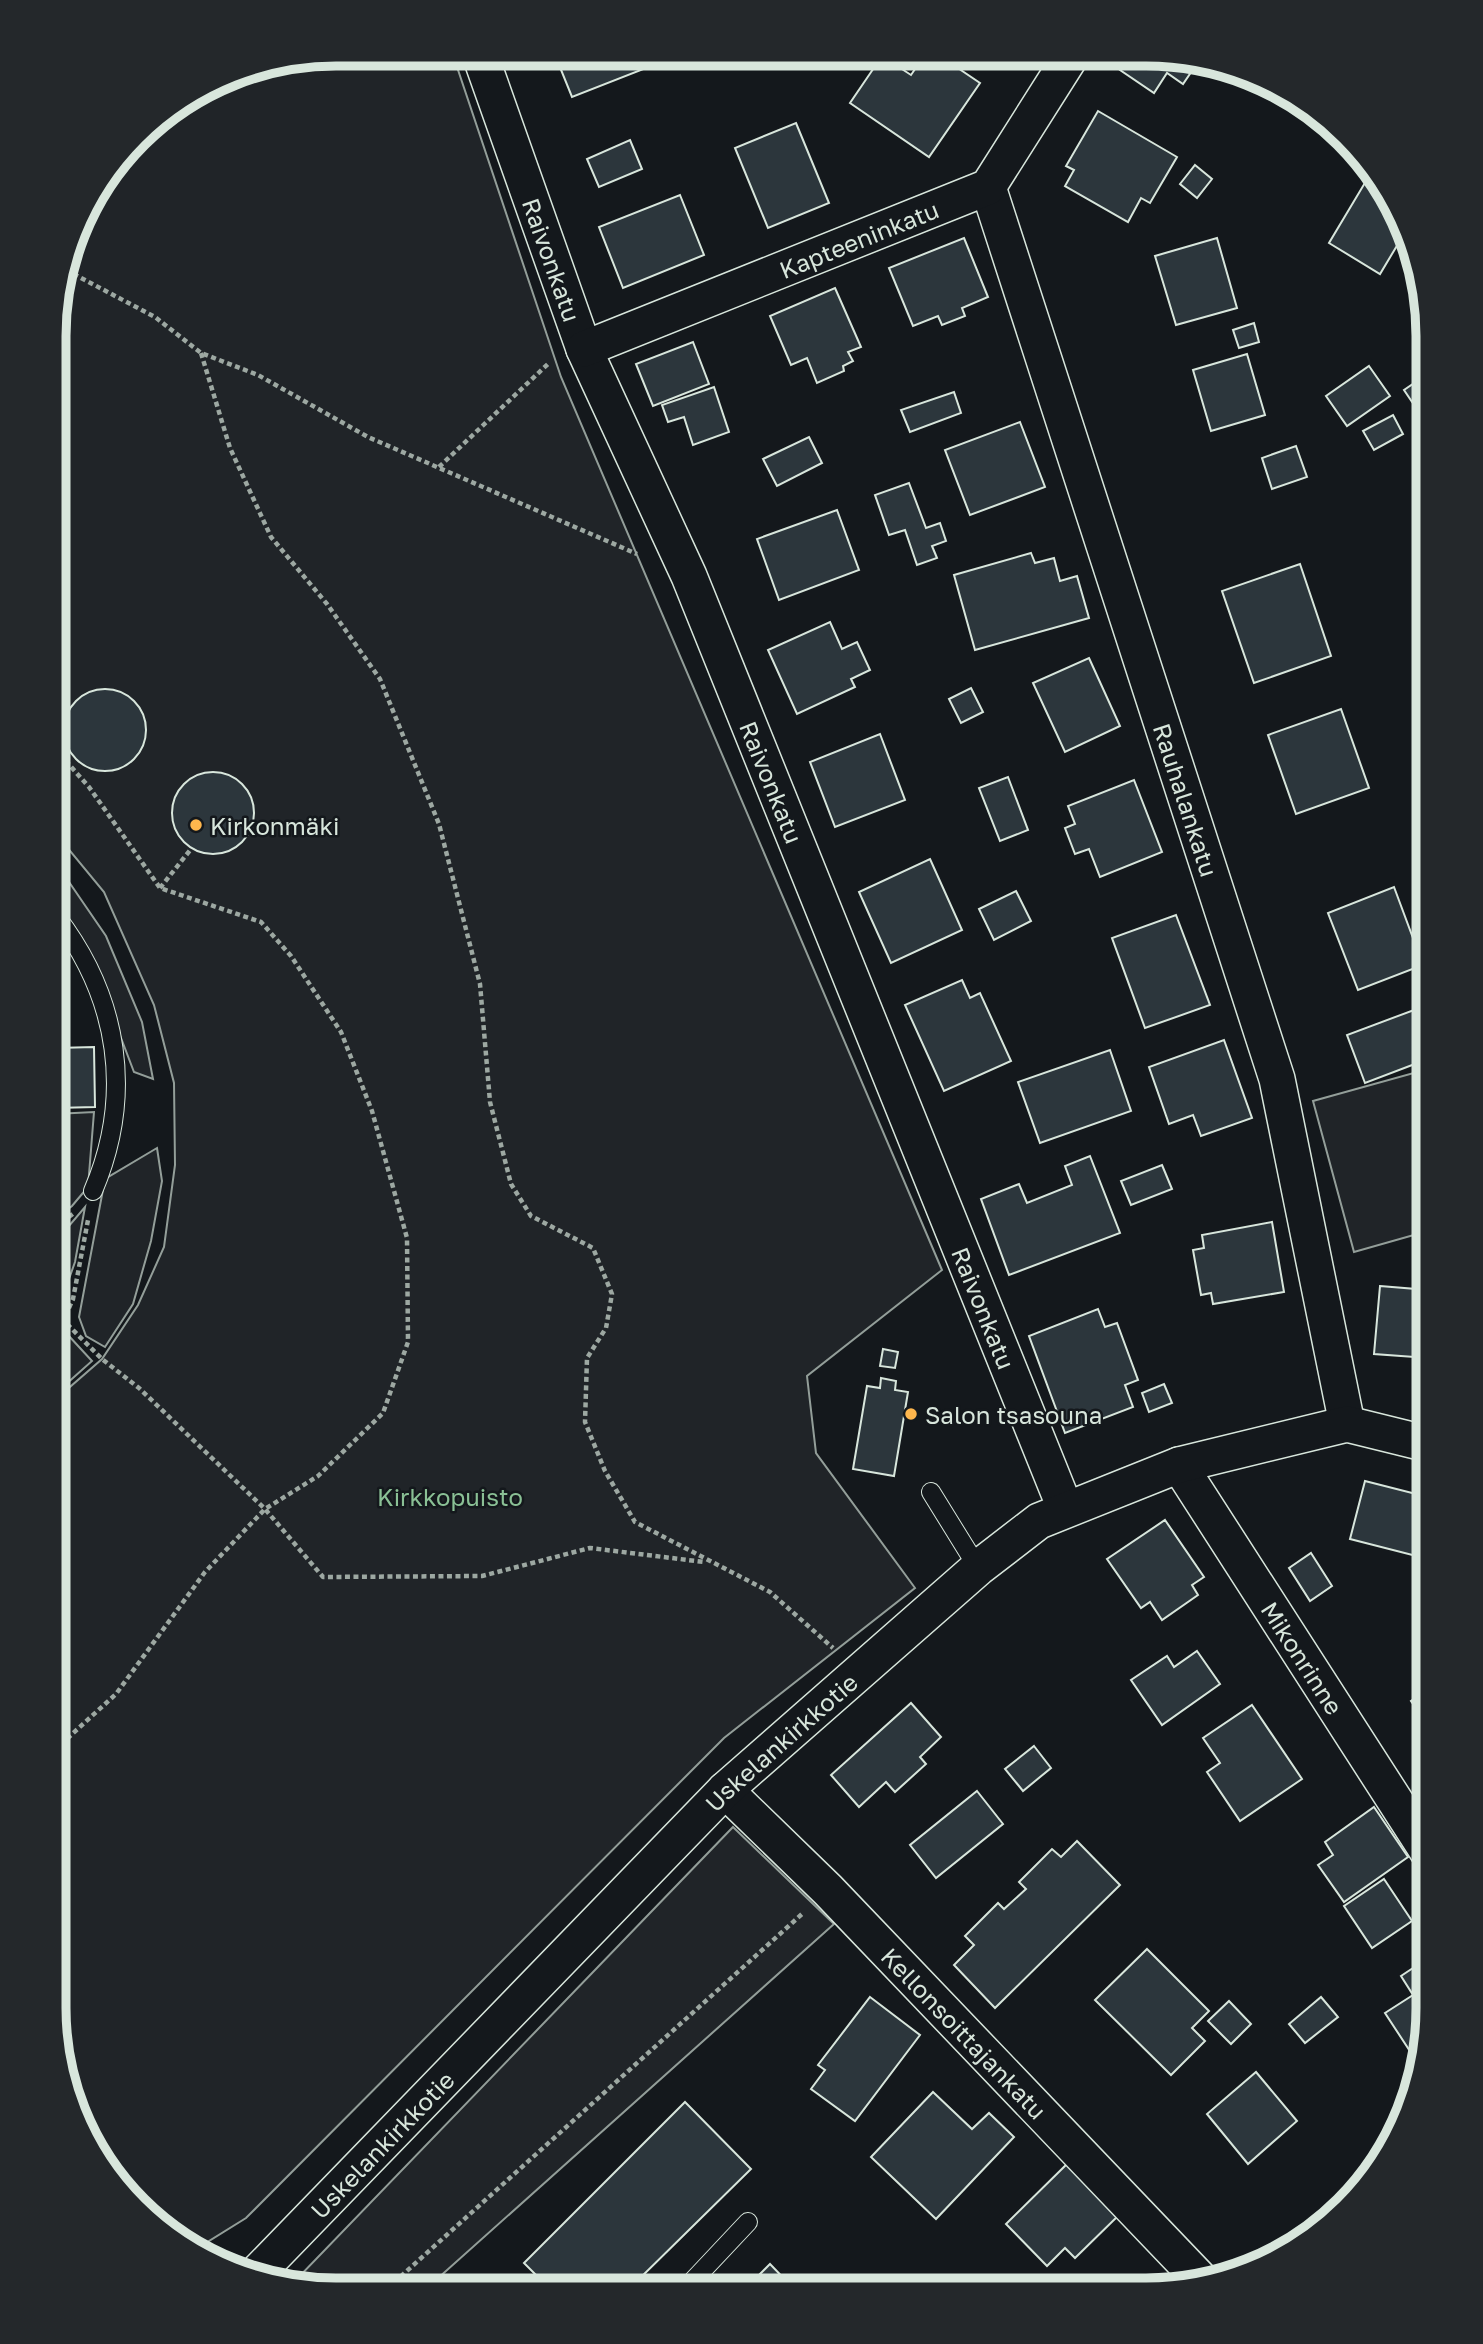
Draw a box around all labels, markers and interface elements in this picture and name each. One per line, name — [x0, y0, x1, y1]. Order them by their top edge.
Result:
street label: Raivonkatu — [517, 194, 588, 325]
street label: Kapteeninkatu — [775, 194, 943, 284]
street label: Raivonkatu — [734, 717, 810, 847]
street label: Rauhalankatu — [1148, 719, 1225, 880]
place label: Kirkonmäki — [210, 811, 339, 840]
marker: Kirkonmäki — [188, 817, 204, 833]
street label: Raivonkatu — [947, 1242, 1022, 1373]
place label: Salon tsasouna — [925, 1400, 1102, 1429]
marker: Salon tsasouna — [903, 1406, 919, 1422]
park label: Kirkkopuisto — [377, 1482, 523, 1511]
street label: Mikonrinne — [1256, 1596, 1350, 1720]
street label: Uskelankirkkotie — [698, 1667, 863, 1817]
street label: Kellonsoittajankatu — [876, 1941, 1053, 2124]
street label: Uskelankirkkotie — [304, 2065, 459, 2224]

